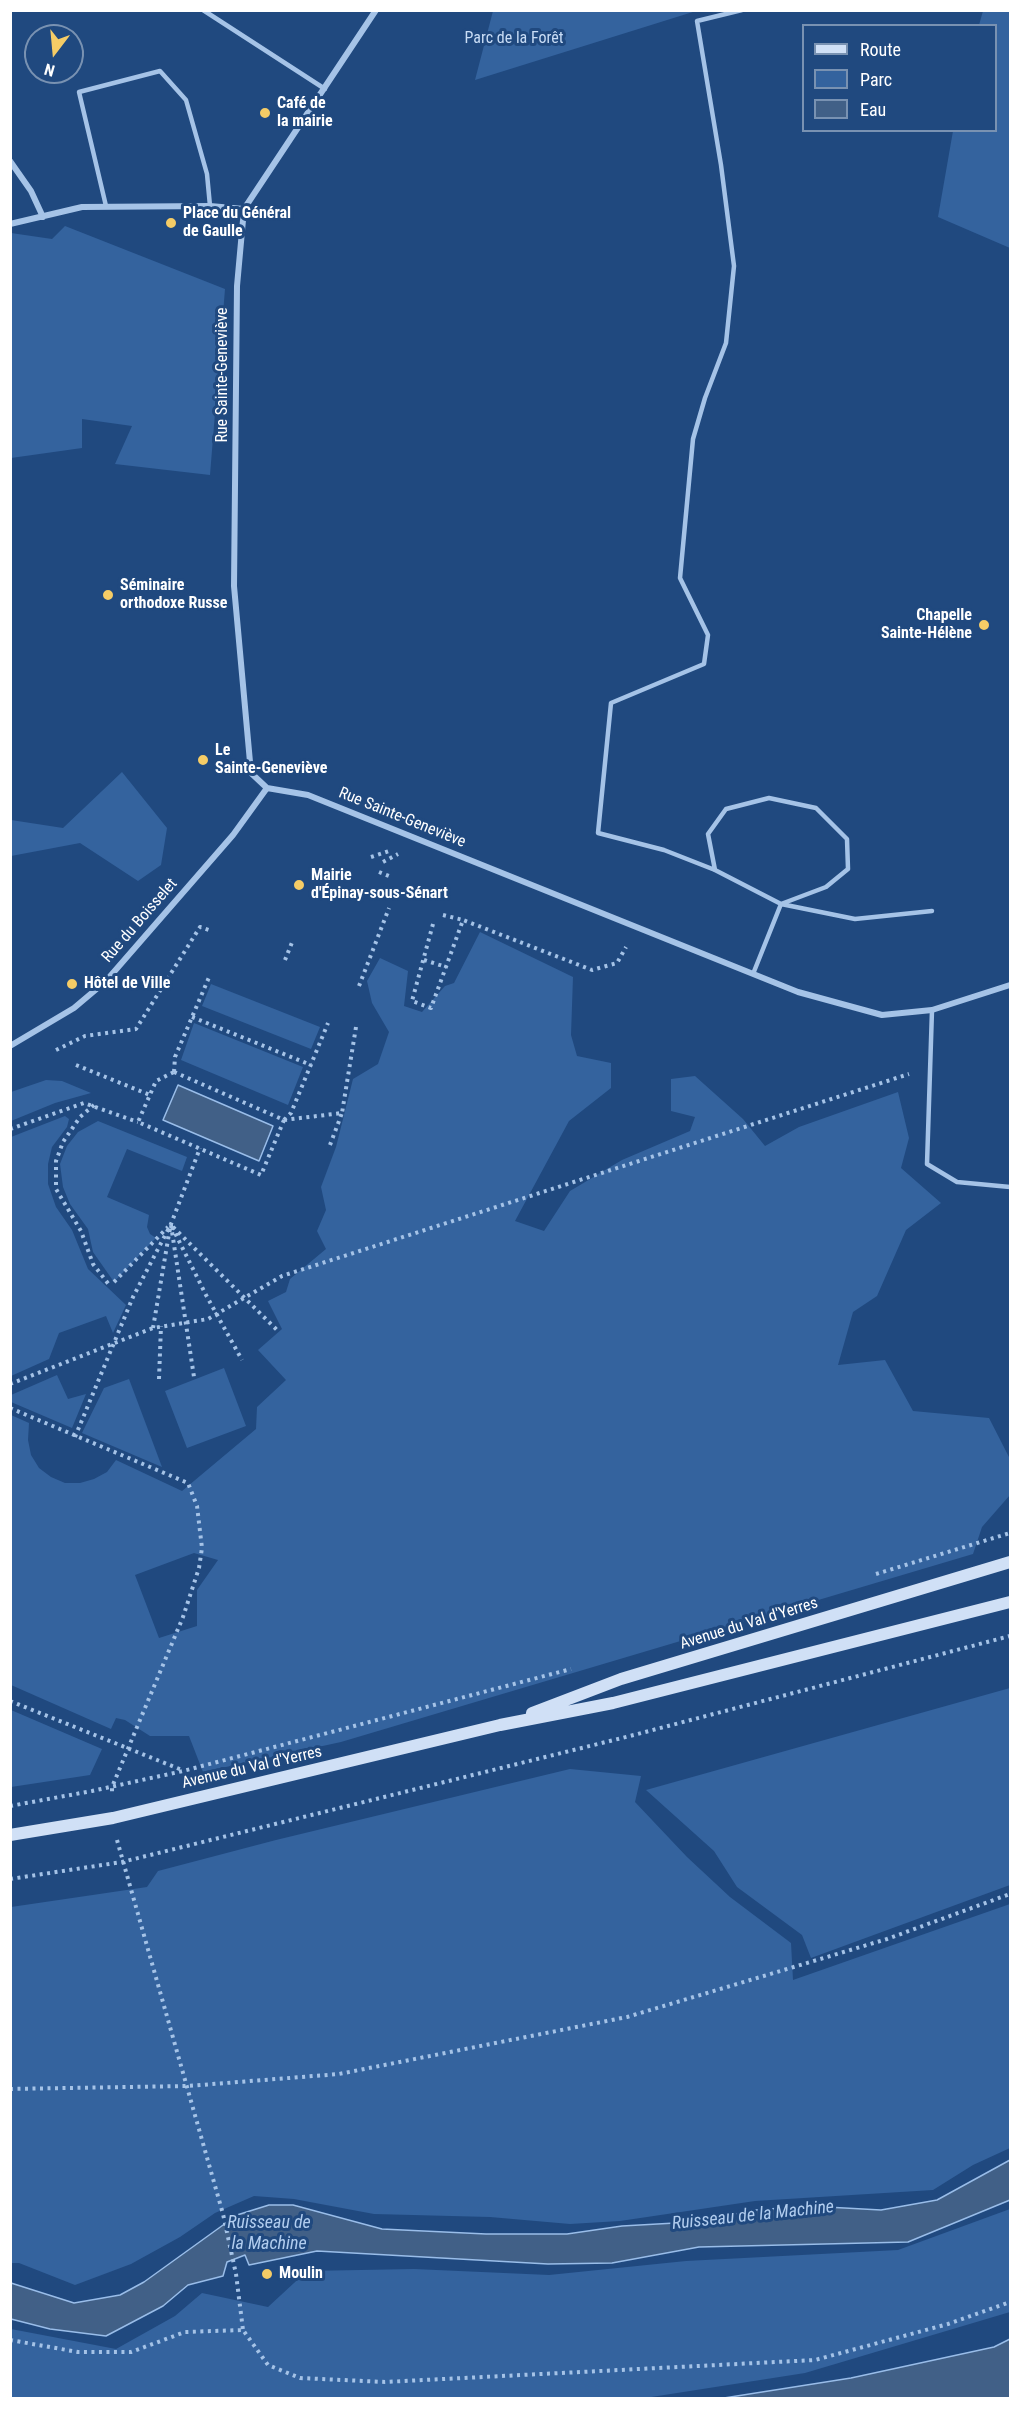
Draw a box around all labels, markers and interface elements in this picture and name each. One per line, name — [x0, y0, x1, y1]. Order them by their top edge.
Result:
north arrow — [24, 24, 84, 84]
legend — [802, 24, 997, 132]
park label: Parc de la Forêt — [465, 29, 563, 49]
text: Route — [860, 39, 901, 60]
text: N — [42, 59, 57, 80]
text: Parc — [860, 69, 892, 90]
place label: Café de la mairie — [277, 94, 333, 132]
text: Eau — [860, 99, 886, 120]
marker: Café de la mairie — [258, 106, 272, 120]
place label: Place du Général de Gaulle — [183, 204, 291, 242]
marker: Place du Général de Gaulle — [164, 216, 178, 230]
street label: Rue Sainte-Geneviève — [213, 307, 233, 443]
place label: Séminaire orthodoxe Russe — [120, 576, 227, 614]
marker: Séminaire orthodoxe Russe — [101, 588, 115, 602]
place label: Chapelle Sainte-Hélène — [881, 606, 972, 644]
marker: Chapelle Sainte-Hélène — [977, 618, 991, 632]
place label: Le Sainte-Geneviève — [215, 741, 327, 779]
marker: Le Sainte-Geneviève — [196, 753, 210, 767]
street label: Rue Sainte-Geneviève — [336, 784, 468, 852]
place label: Mairie d'Épinay-sous-Sénart — [311, 866, 448, 904]
street label: Rue du Boisselet — [98, 875, 182, 967]
marker: Mairie d'Épinay-sous-Sénart — [292, 878, 306, 892]
place label: Hôtel de Ville — [84, 974, 170, 994]
marker: Hôtel de Ville — [65, 977, 79, 991]
street label: Avenue du Val d'Yerres — [678, 1594, 820, 1654]
street label: Avenue du Val d'Yerres — [180, 1743, 324, 1793]
water label: Ruisseau de la Machine — [671, 2197, 835, 2235]
water label: Ruisseau de la Machine — [227, 2212, 311, 2254]
place label: Moulin — [279, 2264, 323, 2284]
marker: Moulin — [260, 2267, 274, 2281]

